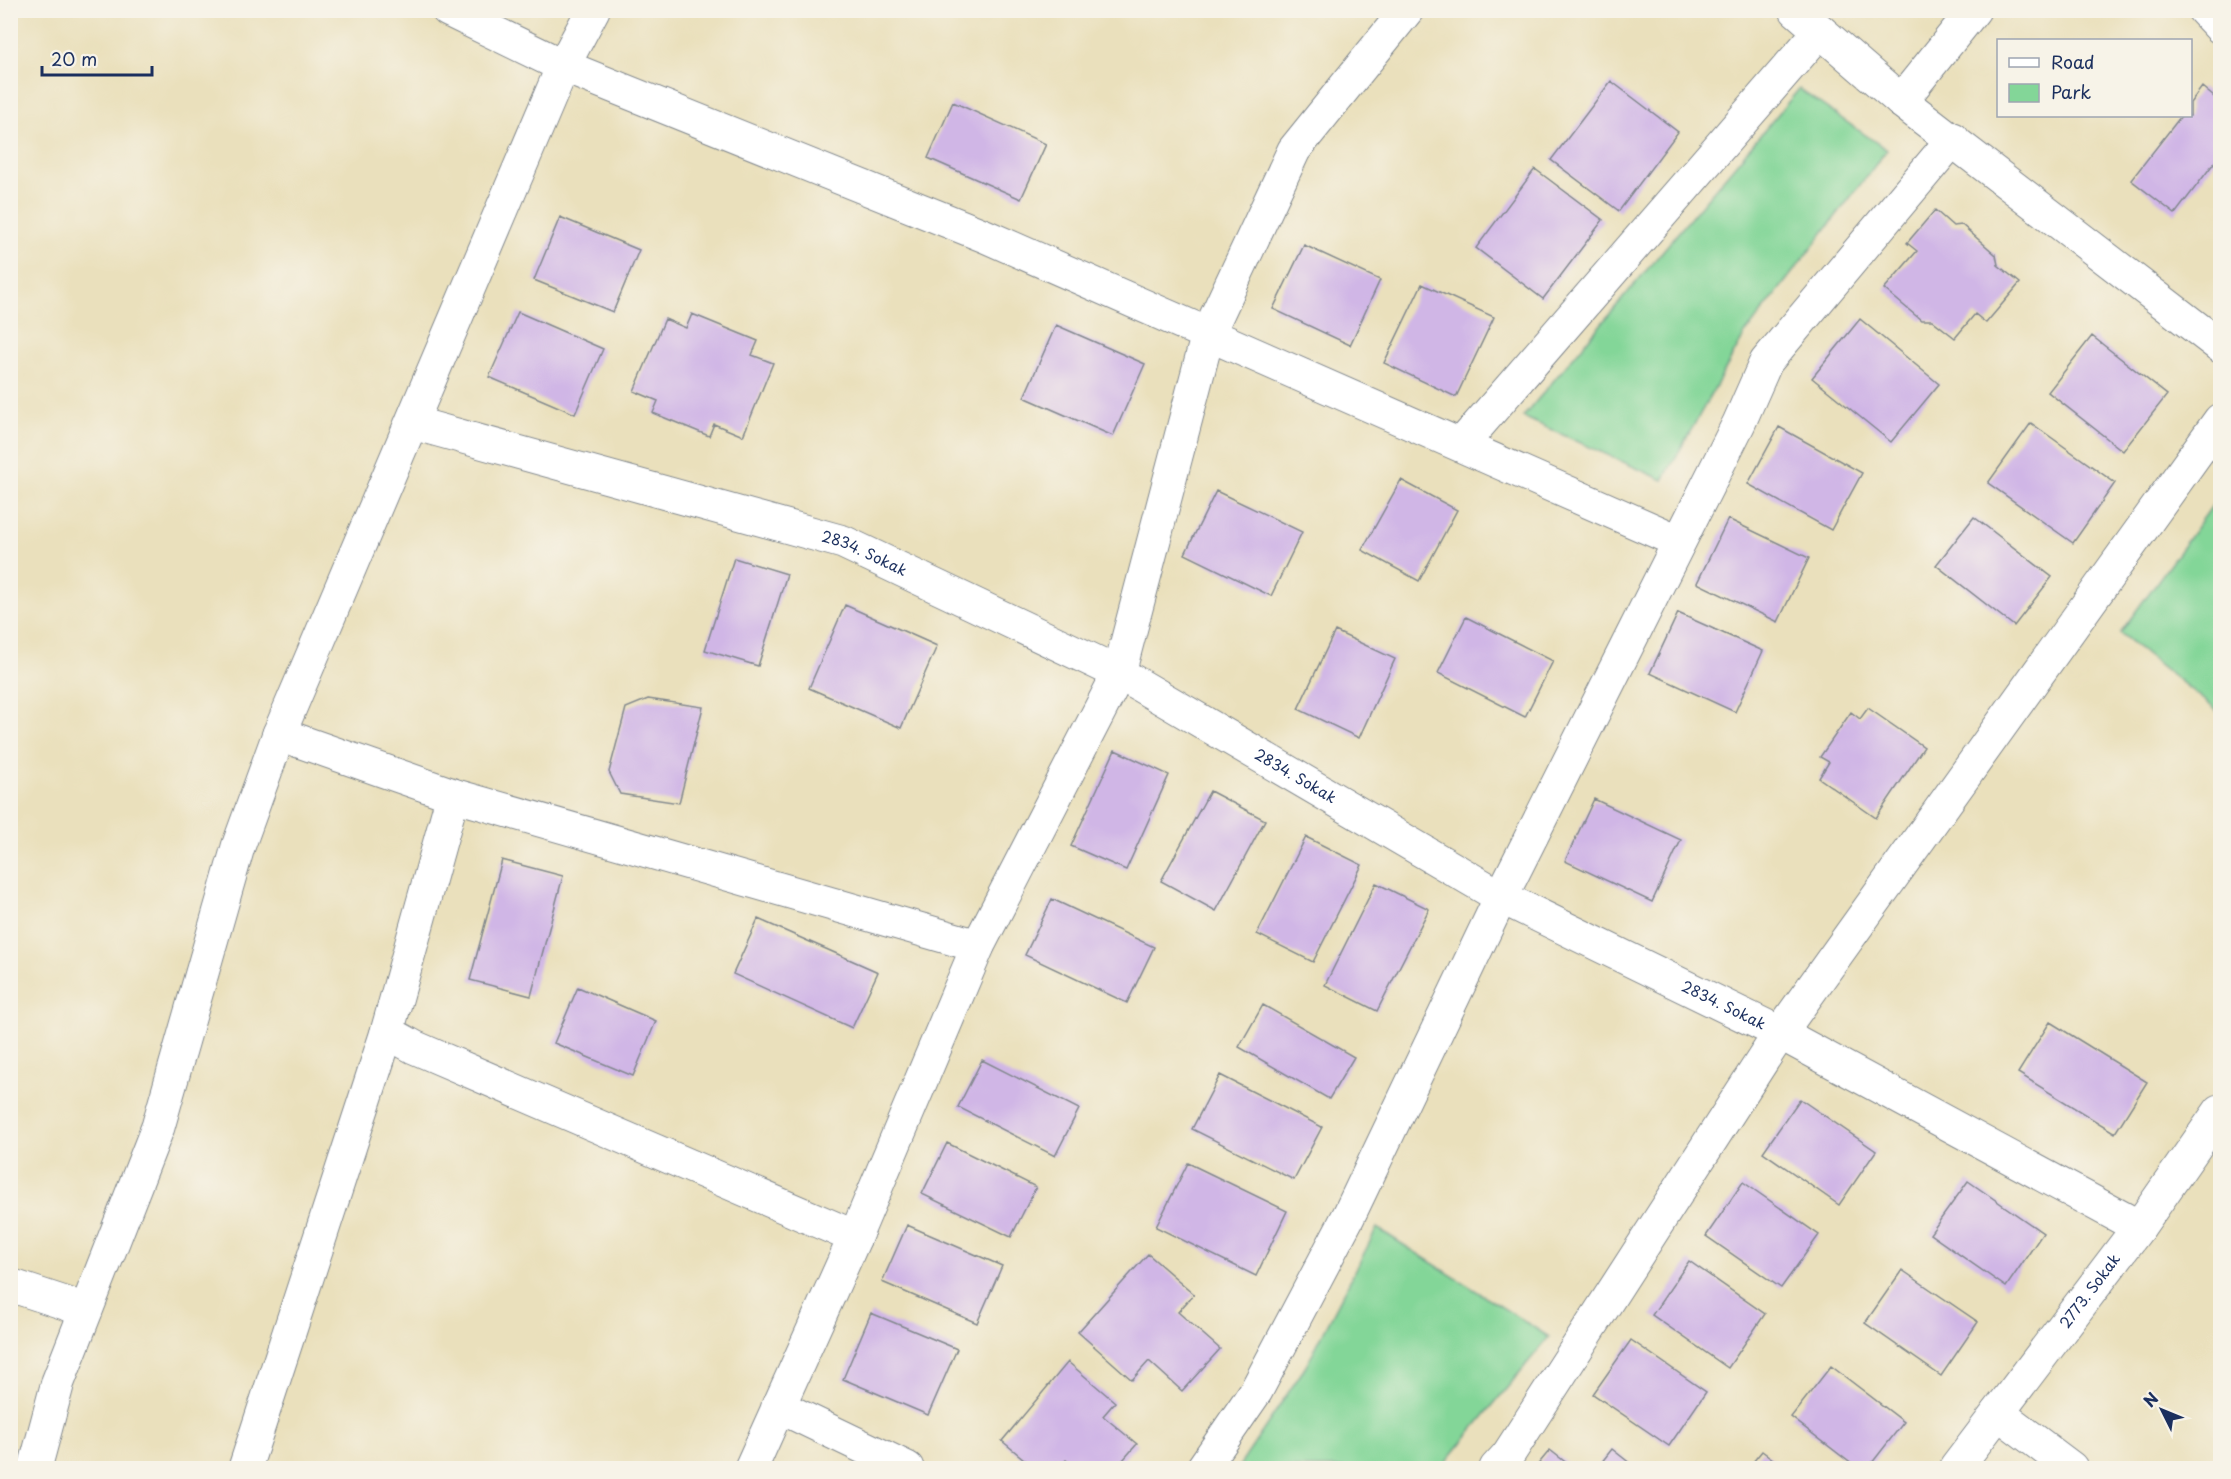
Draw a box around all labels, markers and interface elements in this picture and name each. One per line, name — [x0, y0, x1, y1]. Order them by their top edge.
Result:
scale bar — [42, 39, 152, 77]
legend — [1997, 39, 2192, 117]
text: 20 m — [51, 45, 97, 72]
text: Road — [2051, 48, 2095, 75]
text: Park — [2051, 78, 2091, 105]
street label: 2834. Sokak — [819, 524, 912, 581]
street label: 2834. Sokak — [1251, 742, 1342, 808]
street label: 2834. Sokak — [1678, 974, 1771, 1035]
street label: 2773. Sokak — [2053, 1248, 2125, 1333]
north arrow — [2132, 1380, 2192, 1440]
text: N — [2137, 1386, 2163, 1412]

